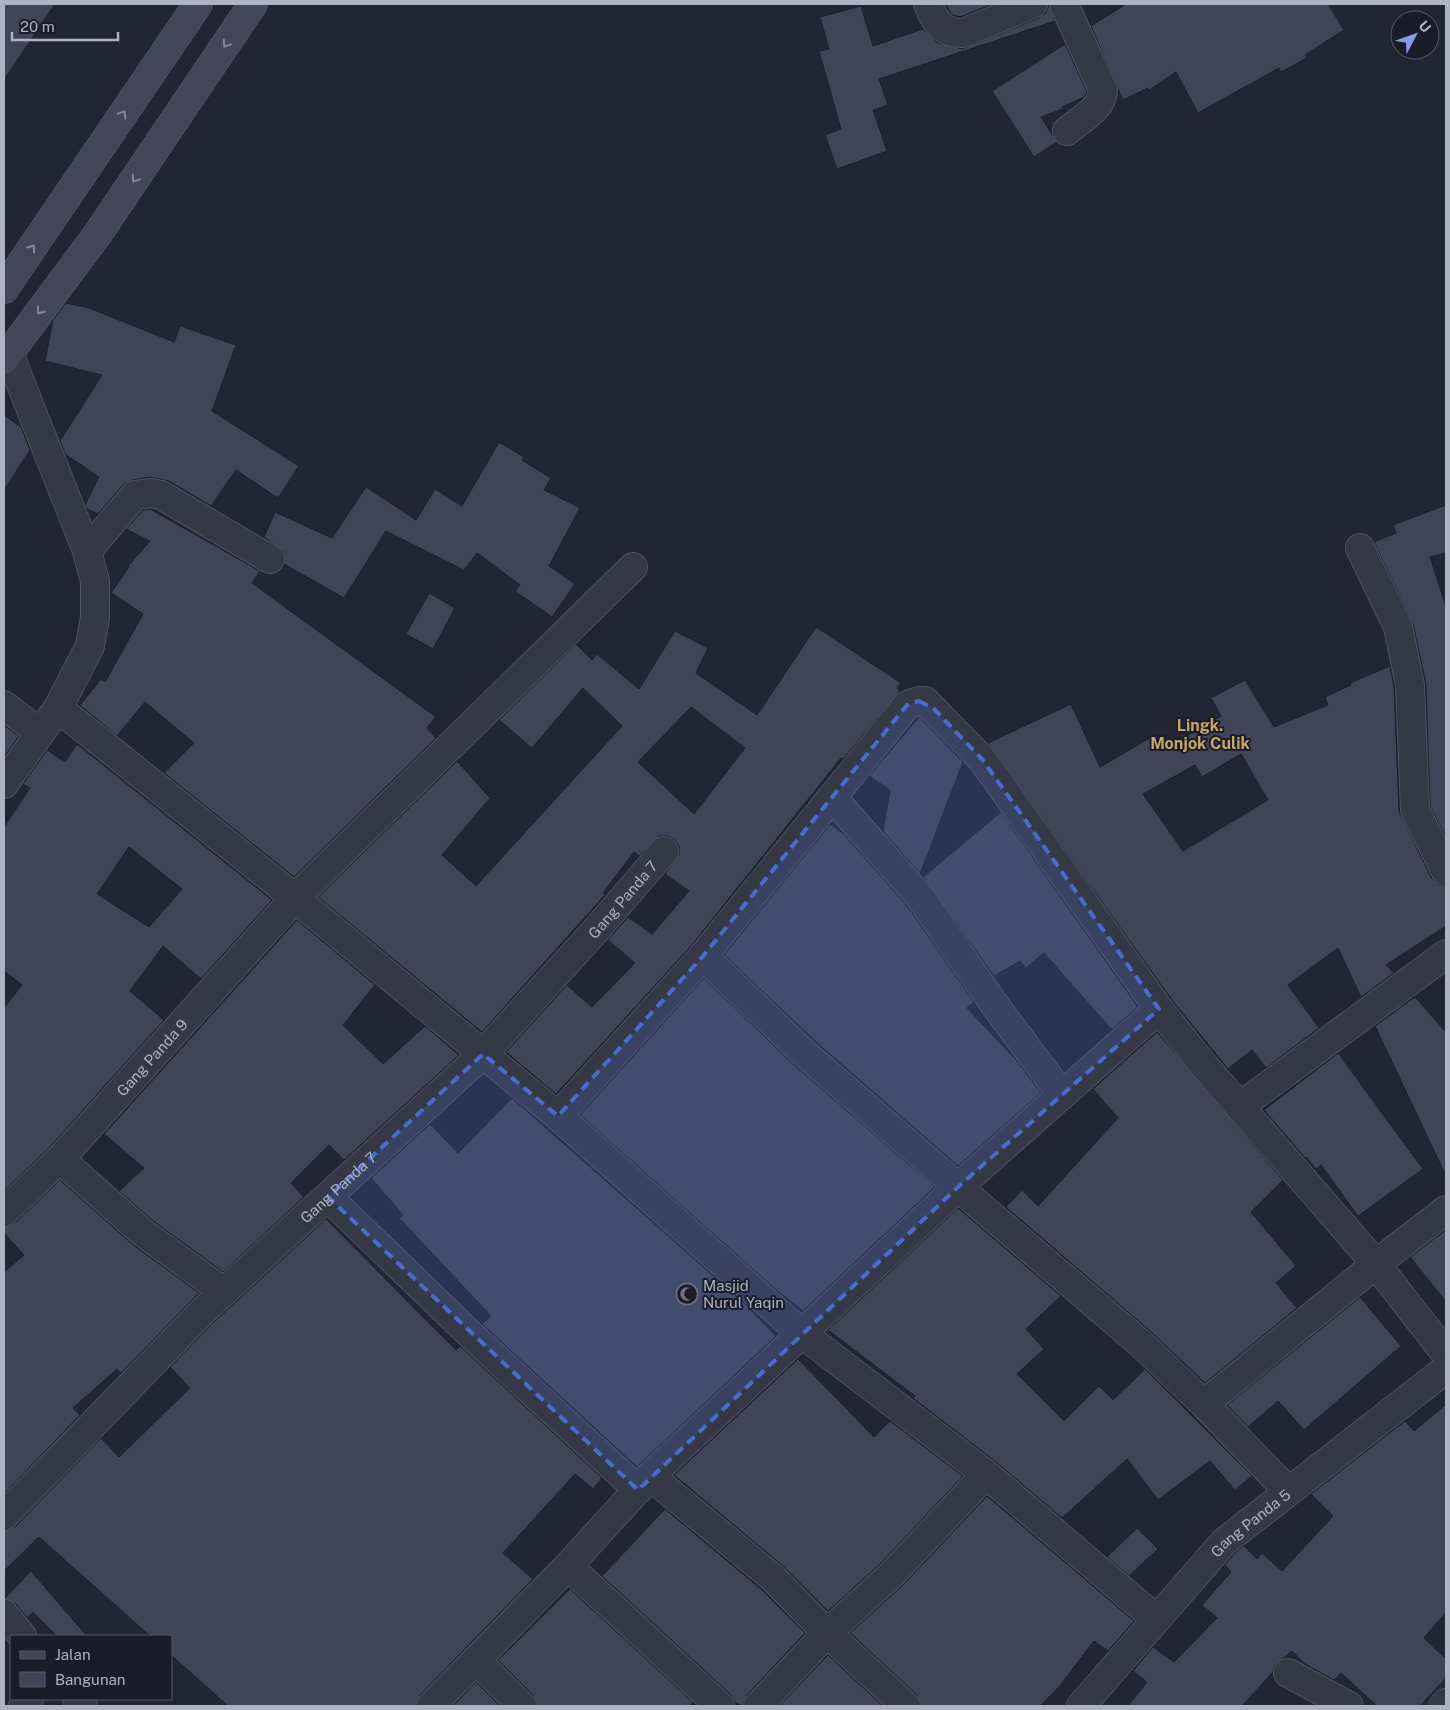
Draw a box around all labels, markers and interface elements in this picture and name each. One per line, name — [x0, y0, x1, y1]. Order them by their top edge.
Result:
scale bar — [12, 10, 119, 42]
north arrow — [1390, 10, 1440, 60]
text: U — [1415, 17, 1434, 36]
text: 20 m — [20, 18, 55, 35]
one-way arrow — [222, 39, 232, 48]
one-way arrow — [117, 110, 126, 120]
one-way arrow — [132, 173, 141, 183]
one-way arrow — [26, 245, 35, 254]
one-way arrow — [38, 305, 46, 314]
district label: Lingk. Monjok Culik — [1150, 716, 1250, 753]
street label: Gang Panda 7 — [584, 857, 661, 942]
street label: Gang Panda 9 — [113, 1015, 191, 1099]
street label: Gang Panda 7 — [296, 1148, 380, 1226]
place label: Masjid Nurul Yaqin — [703, 1277, 784, 1311]
mosque icon: Masjid Nurul Yaqin — [675, 1282, 699, 1306]
street label: Gang Panda 5 — [1207, 1485, 1293, 1560]
legend — [10, 1635, 172, 1700]
text: Jalan — [55, 1646, 91, 1663]
text: Bangunan — [55, 1671, 126, 1688]

